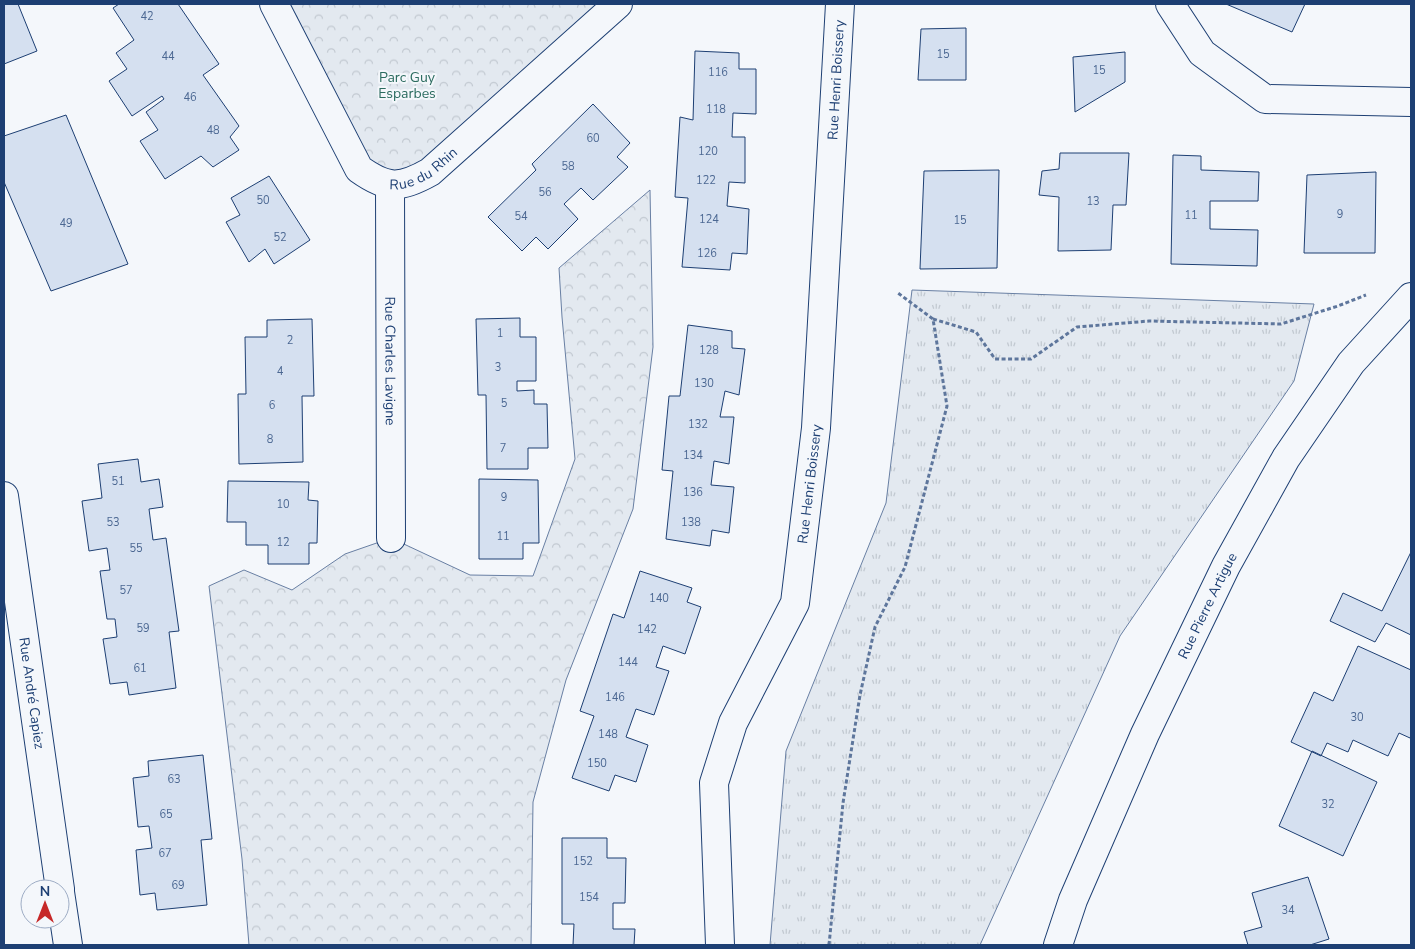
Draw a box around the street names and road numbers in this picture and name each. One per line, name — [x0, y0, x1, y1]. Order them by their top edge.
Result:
street label: Rue Henri Boissery — [823, 19, 849, 141]
street label: Rue du Rhin — [389, 143, 461, 194]
street label: Rue Charles Lavigne — [381, 296, 400, 426]
street label: Rue Henri Boissery — [793, 423, 826, 545]
street label: Rue Pierre Artigue — [1173, 549, 1241, 662]
street label: Rue André Capiez — [15, 636, 49, 751]

